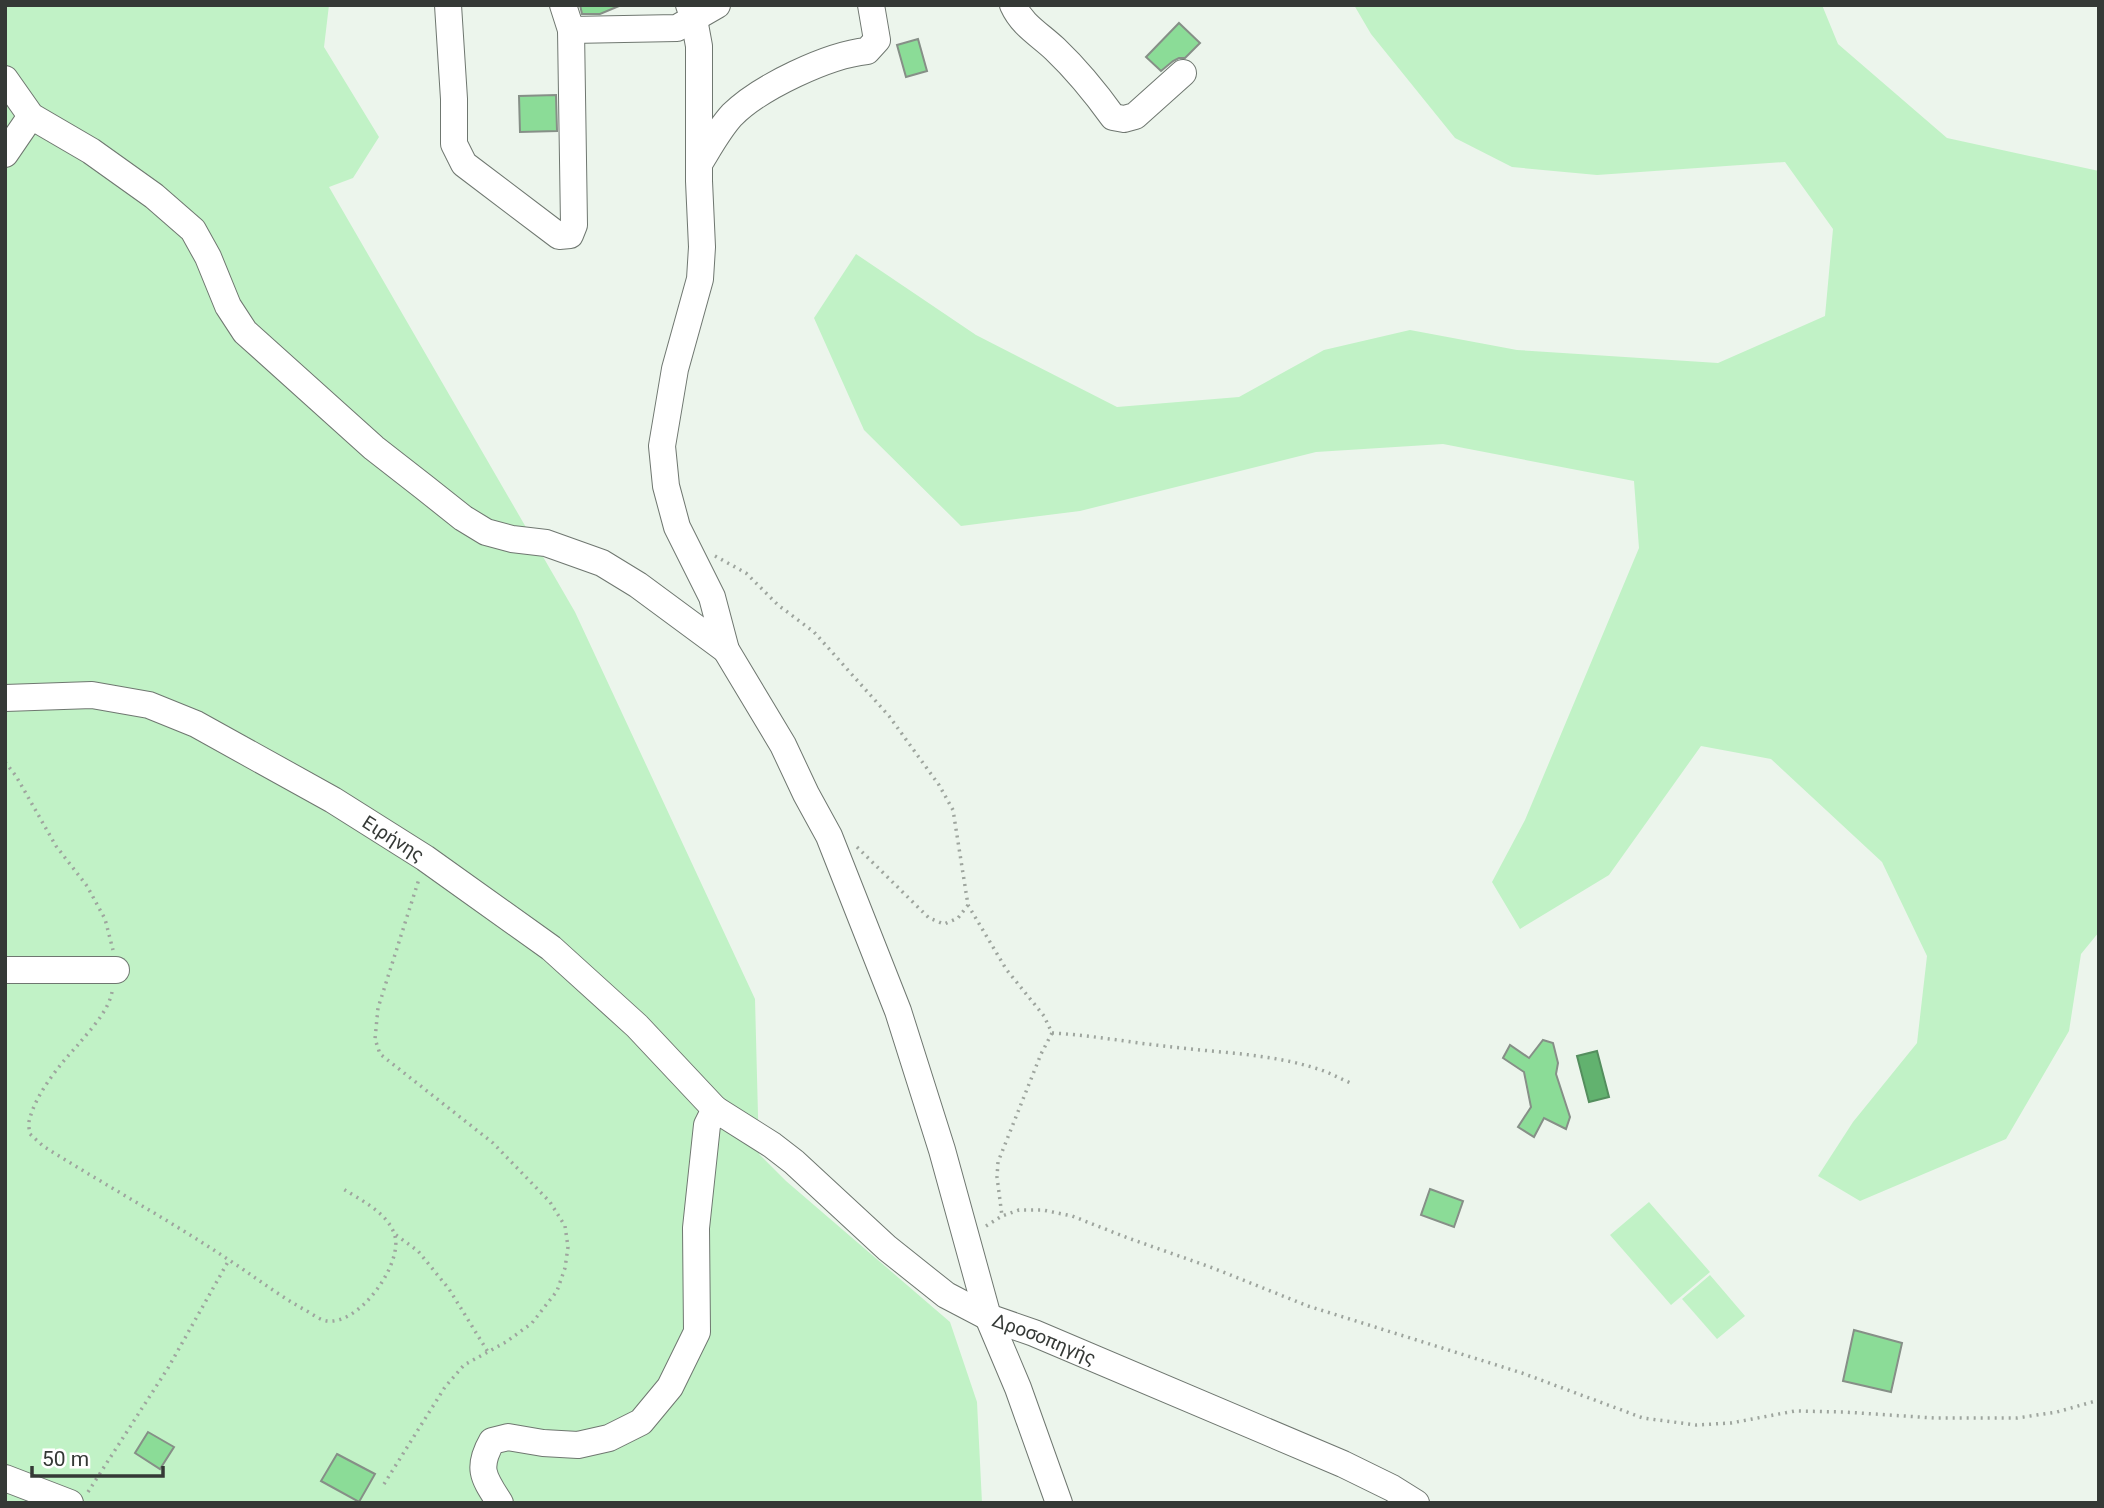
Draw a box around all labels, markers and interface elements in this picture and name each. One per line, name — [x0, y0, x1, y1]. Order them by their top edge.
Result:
street label: Ειρήνης — [358, 810, 429, 866]
street label: Δροσοπηγής — [990, 1308, 1100, 1369]
scale bar — [32, 1434, 163, 1478]
text: 50 m — [42, 1447, 89, 1471]

